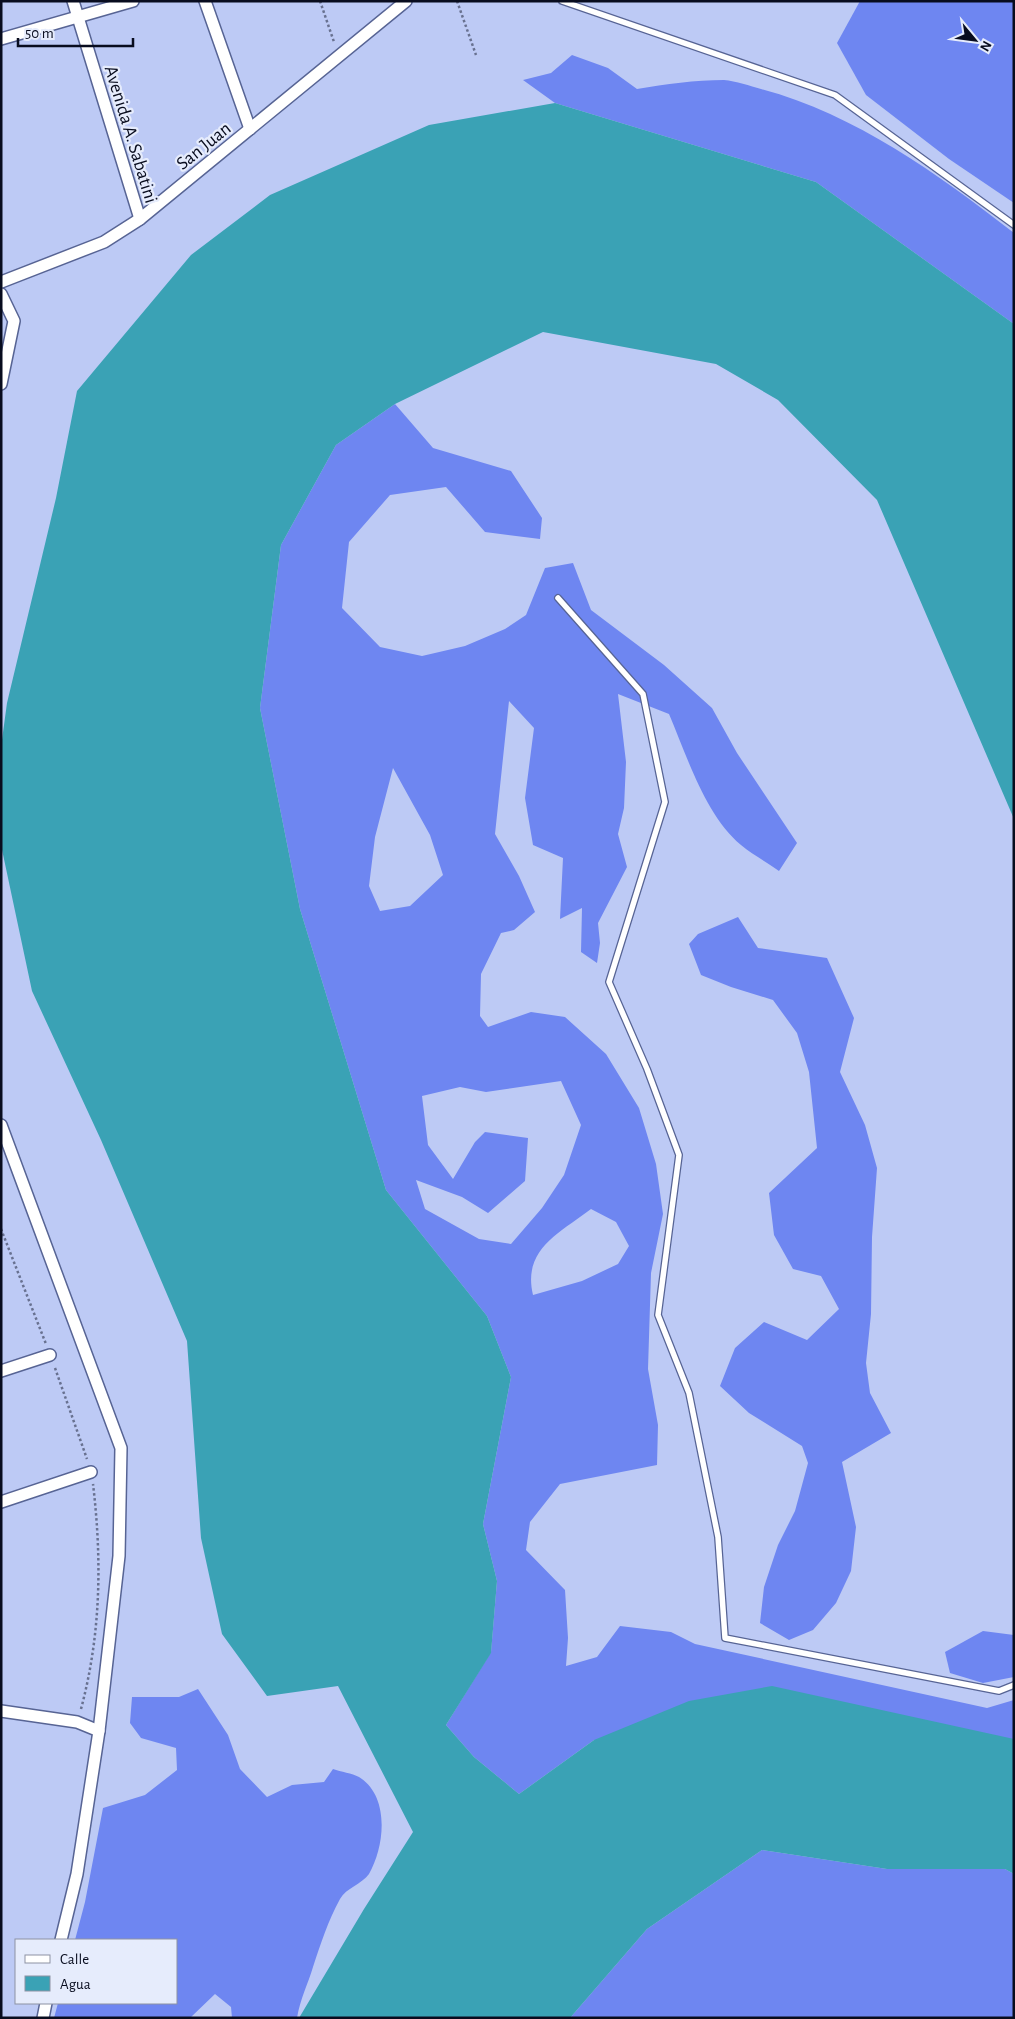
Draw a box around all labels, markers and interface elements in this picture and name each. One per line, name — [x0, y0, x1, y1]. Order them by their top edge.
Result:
scale bar — [18, 15, 132, 47]
north arrow — [950, 15, 1000, 65]
text: 50 m — [25, 26, 54, 41]
text: N — [977, 38, 994, 53]
street label: Avenida A. Sabatini — [101, 63, 161, 205]
street label: San Juan — [173, 119, 235, 174]
legend — [15, 1939, 178, 2004]
text: Calle — [60, 1952, 89, 1967]
text: Agua — [60, 1977, 91, 1992]

